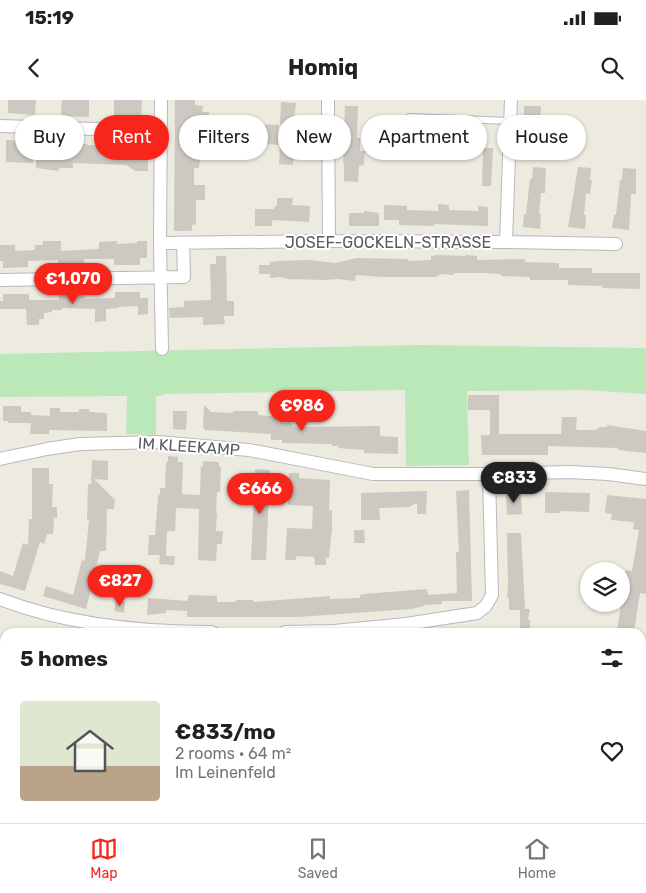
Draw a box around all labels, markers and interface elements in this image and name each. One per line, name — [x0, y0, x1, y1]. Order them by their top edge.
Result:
text: 15:19 — [25, 6, 74, 29]
icon: back — [20, 54, 48, 82]
text: Homiq — [288, 54, 358, 81]
icon: search — [598, 54, 626, 82]
chip: Buy — [15, 115, 84, 160]
chip: Rent — [94, 115, 169, 160]
chip: Filters — [179, 115, 268, 160]
chip: New — [278, 115, 351, 160]
chip: Apartment — [361, 115, 487, 160]
chip: House — [497, 115, 586, 160]
street label: JOSEF-GOCKELN-STRASSE — [285, 233, 491, 252]
pin: €1,070 — [32, 262, 114, 305]
text: €1,070 — [45, 269, 101, 288]
pin: €986 — [272, 390, 332, 432]
text: €986 — [280, 396, 324, 415]
street label: IM KLEEKAMP — [137, 433, 241, 460]
pin: €833 — [484, 462, 544, 504]
text: €833 — [492, 468, 536, 487]
pin: €666 — [230, 472, 290, 515]
text: €666 — [238, 479, 282, 498]
map controls — [580, 562, 630, 612]
button: layers — [580, 562, 630, 612]
pin: €827 — [90, 564, 150, 607]
text: €827 — [99, 571, 141, 590]
icon: filters — [598, 644, 626, 672]
text: 5 homes — [20, 646, 108, 671]
text: €833/mo — [175, 719, 276, 744]
icon: home — [60, 721, 120, 781]
icon: heart — [598, 737, 626, 765]
text: 2 rooms · 64 m² — [175, 744, 291, 763]
text: Im Leinenfeld — [175, 763, 276, 782]
tab: Map — [90, 835, 118, 882]
tab: Saved — [298, 835, 338, 882]
tab: Home — [518, 835, 556, 882]

